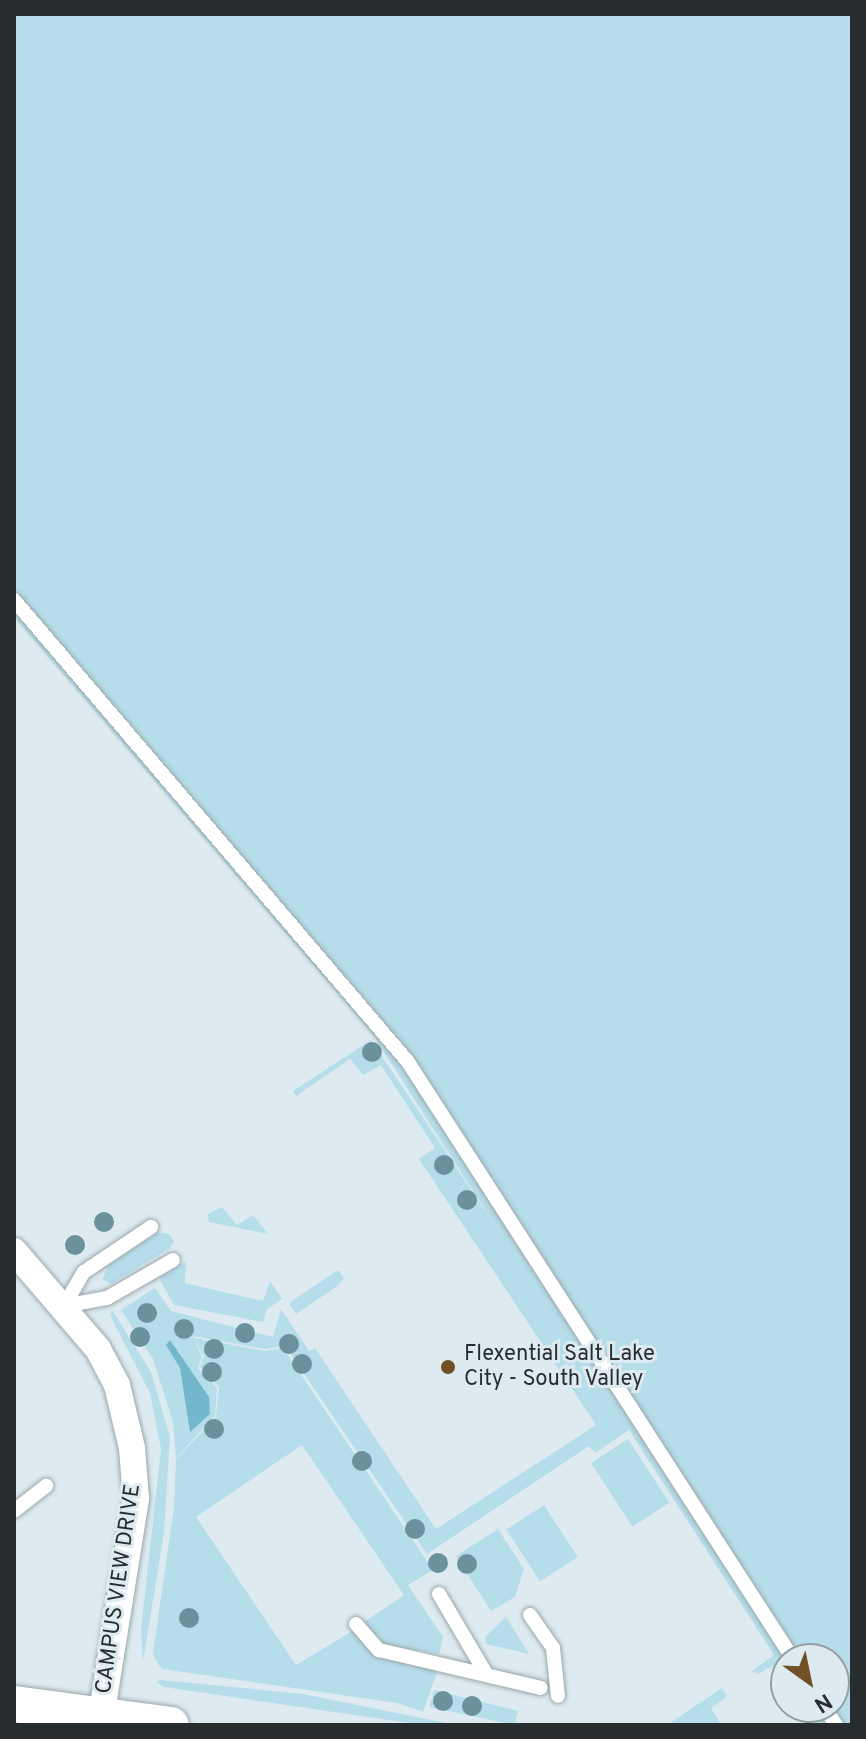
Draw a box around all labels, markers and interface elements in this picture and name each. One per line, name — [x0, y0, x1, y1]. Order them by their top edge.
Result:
place label: Flexential Salt Lake City - South Valley — [464, 1341, 655, 1392]
marker: Flexential Salt Lake City - South Valley — [439, 1358, 457, 1376]
street label: CAMPUS VIEW DRIVE — [91, 1482, 147, 1696]
north arrow — [770, 1643, 850, 1723]
text: N — [808, 1686, 836, 1717]

